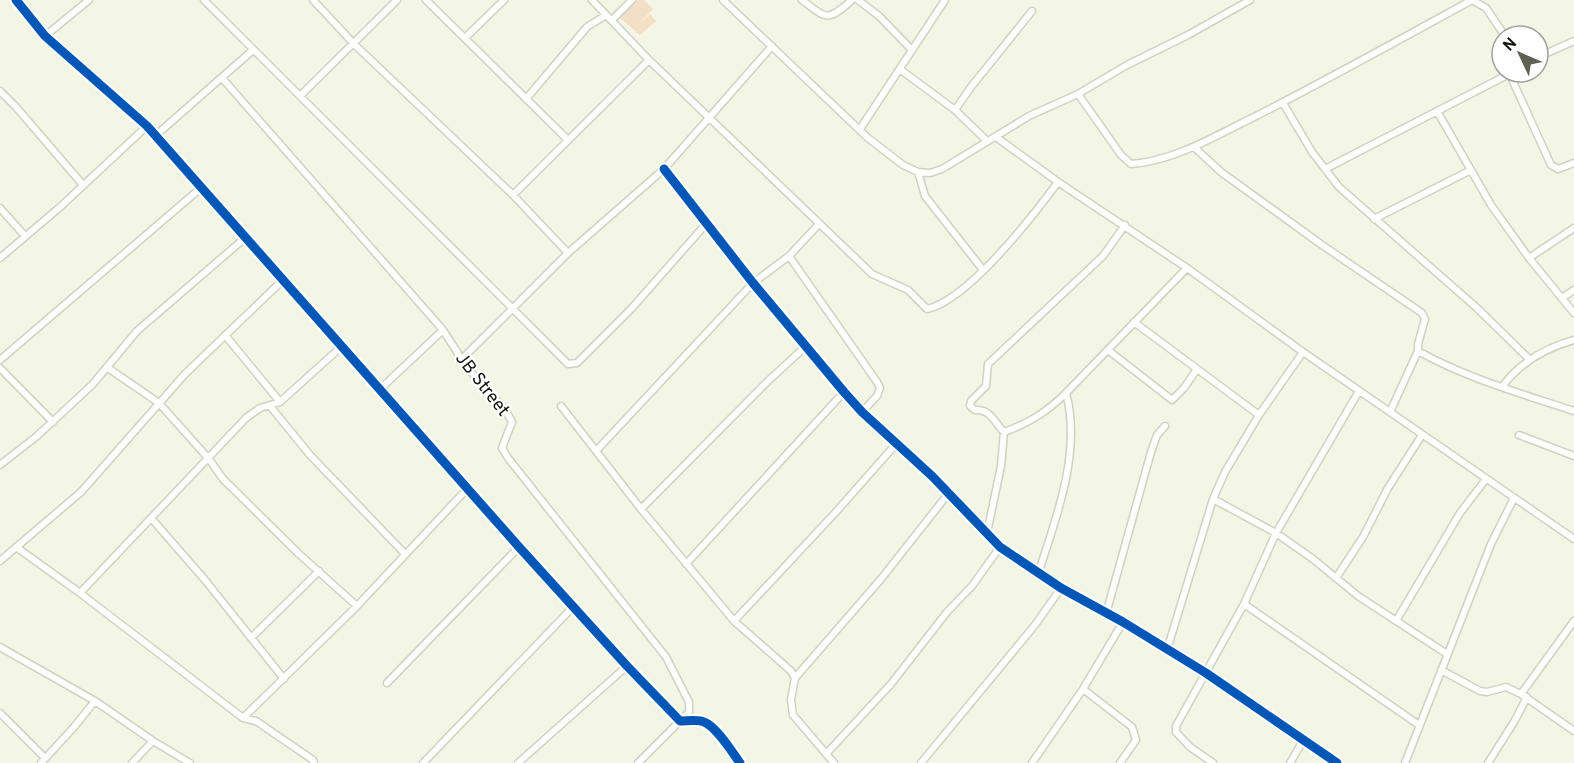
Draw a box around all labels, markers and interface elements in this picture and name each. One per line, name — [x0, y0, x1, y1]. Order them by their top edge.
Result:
north arrow — [1490, 24, 1550, 84]
text: N — [1499, 34, 1522, 56]
street label: JB Street — [450, 348, 514, 422]

